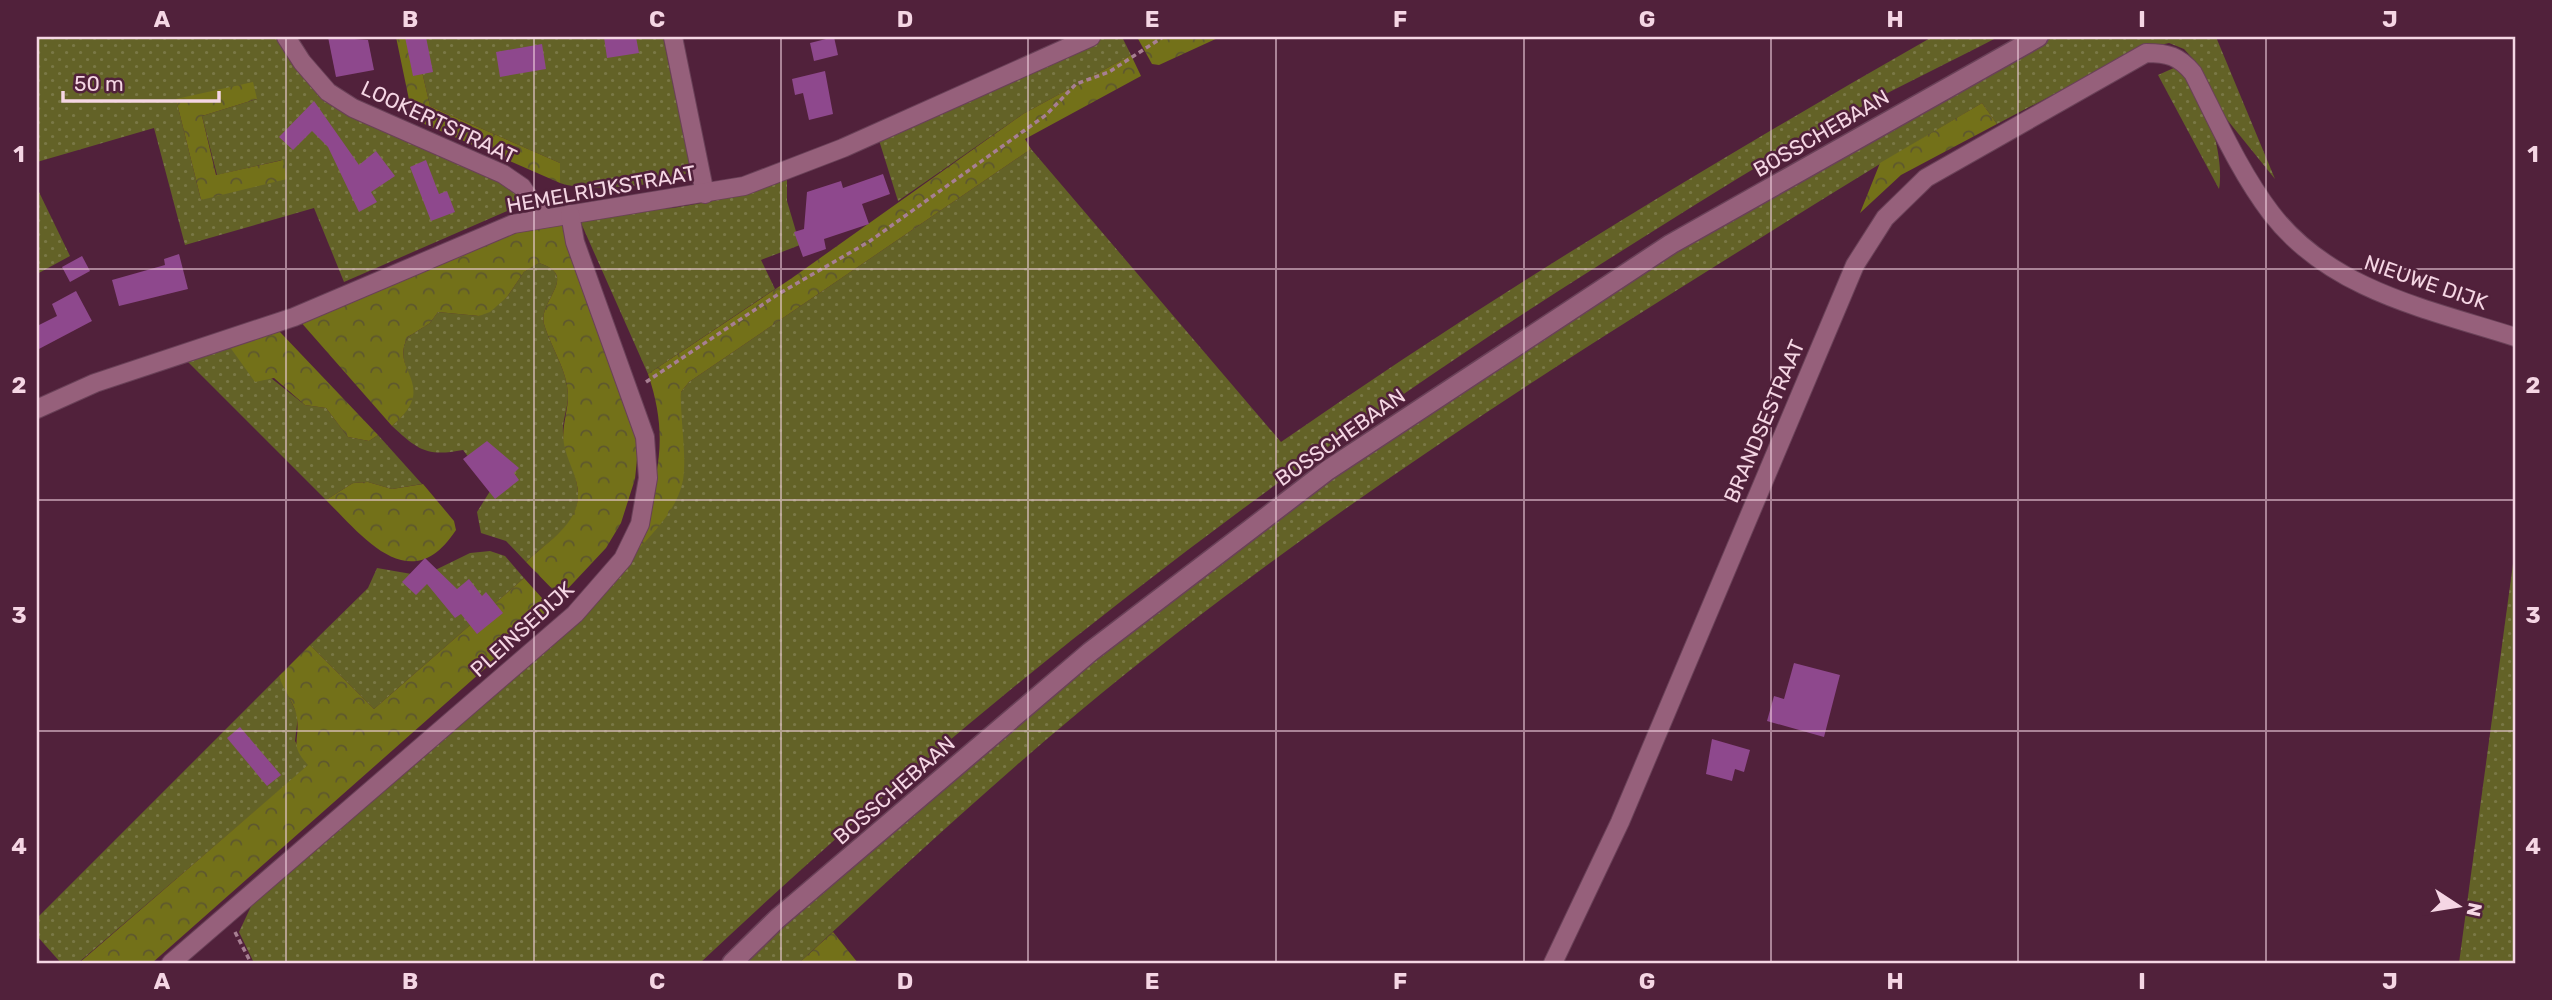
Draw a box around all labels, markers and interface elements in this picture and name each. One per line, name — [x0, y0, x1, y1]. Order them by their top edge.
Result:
text: A — [154, 5, 171, 33]
text: B — [402, 5, 418, 33]
text: C — [649, 5, 665, 33]
text: D — [897, 5, 913, 33]
text: E — [1145, 5, 1159, 33]
text: F — [1393, 5, 1407, 33]
text: G — [1639, 5, 1655, 33]
text: H — [1886, 5, 1904, 33]
text: I — [2138, 5, 2146, 33]
text: J — [2382, 5, 2398, 33]
scale bar — [63, 60, 219, 104]
text: 50 m — [74, 71, 124, 96]
street label: LOOKERTSTRAAT — [357, 75, 521, 169]
street label: BOSSCHEBAAN — [1749, 84, 1893, 182]
text: 1 — [13, 140, 25, 168]
text: 1 — [2527, 140, 2539, 168]
street label: HEMELRIJKSTRAAT — [504, 160, 698, 218]
street label: NIEUWE DIJK — [2361, 249, 2491, 315]
street label: BRANDSESTRAAT — [1718, 336, 1810, 506]
text: 2 — [12, 371, 26, 399]
text: 2 — [2526, 371, 2540, 399]
street label: BOSSCHEBAAN — [1270, 383, 1410, 491]
street label: PLEINSEDIJK — [465, 576, 579, 682]
text: 3 — [11, 601, 27, 629]
text: 3 — [2525, 601, 2541, 629]
street label: BOSSCHEBAAN — [828, 730, 960, 850]
text: 4 — [11, 832, 27, 860]
text: 4 — [2525, 832, 2541, 860]
north arrow — [2422, 870, 2492, 940]
text: N — [2461, 900, 2487, 919]
text: A — [154, 967, 171, 995]
text: B — [402, 967, 418, 995]
text: C — [649, 967, 665, 995]
text: D — [897, 967, 913, 995]
text: E — [1145, 967, 1159, 995]
text: F — [1393, 967, 1407, 995]
text: G — [1639, 967, 1655, 995]
text: H — [1886, 967, 1904, 995]
text: I — [2138, 967, 2146, 995]
text: J — [2382, 967, 2398, 995]

